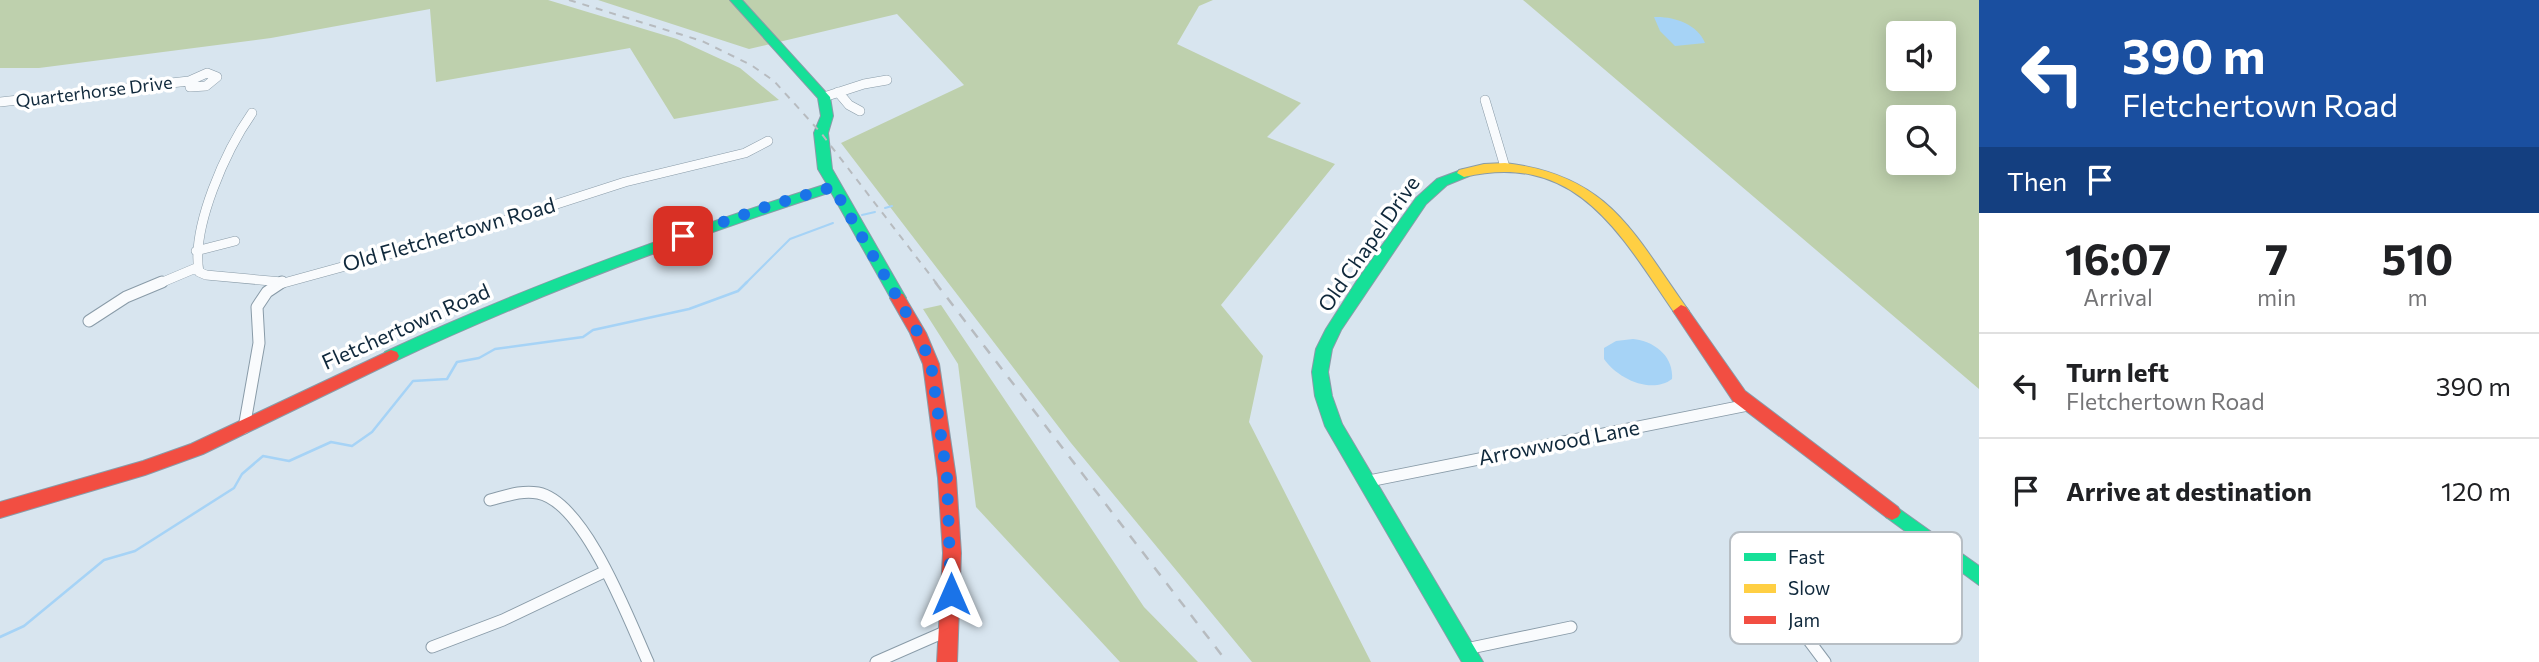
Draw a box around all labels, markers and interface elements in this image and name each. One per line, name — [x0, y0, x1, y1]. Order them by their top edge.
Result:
map controls — [1886, 21, 1956, 175]
button: sound — [1886, 21, 1956, 91]
text: 390 m — [2122, 24, 2265, 84]
icon: left — [2007, 28, 2098, 119]
street label: Quarterhorse Drive — [14, 70, 174, 112]
text: Fletchertown Road — [2122, 84, 2398, 124]
button: search — [1886, 105, 1956, 175]
icon: arrive — [2081, 161, 2119, 199]
text: Then — [2007, 165, 2067, 196]
street label: Old Chapel Drive — [1312, 171, 1424, 316]
street label: Old Fletchertown Road — [339, 191, 558, 276]
pin — [653, 206, 713, 266]
icon: arrive — [664, 217, 702, 255]
text: 16:07 — [2065, 232, 2171, 284]
text: 7 — [2265, 232, 2288, 284]
text: 510 — [2382, 232, 2453, 284]
street label: Fletchertown Road — [318, 277, 493, 374]
text: Arrival — [2083, 283, 2153, 311]
text: min — [2257, 283, 2296, 311]
text: m — [2408, 283, 2428, 311]
text: Turn left — [2066, 356, 2169, 387]
icon: left — [2007, 367, 2045, 405]
text: 390 m — [2436, 370, 2511, 401]
text: Fletchertown Road — [2066, 387, 2264, 415]
street label: Arrowwood Lane — [1476, 414, 1641, 469]
icon: arrive — [2007, 472, 2045, 510]
text: Arrive at destination — [2066, 475, 2312, 506]
text: 120 m — [2441, 475, 2511, 506]
legend — [1730, 532, 1962, 644]
text: Fast — [1788, 545, 1825, 568]
position arrow — [914, 557, 988, 631]
text: Slow — [1788, 576, 1830, 599]
text: Jam — [1788, 608, 1820, 631]

